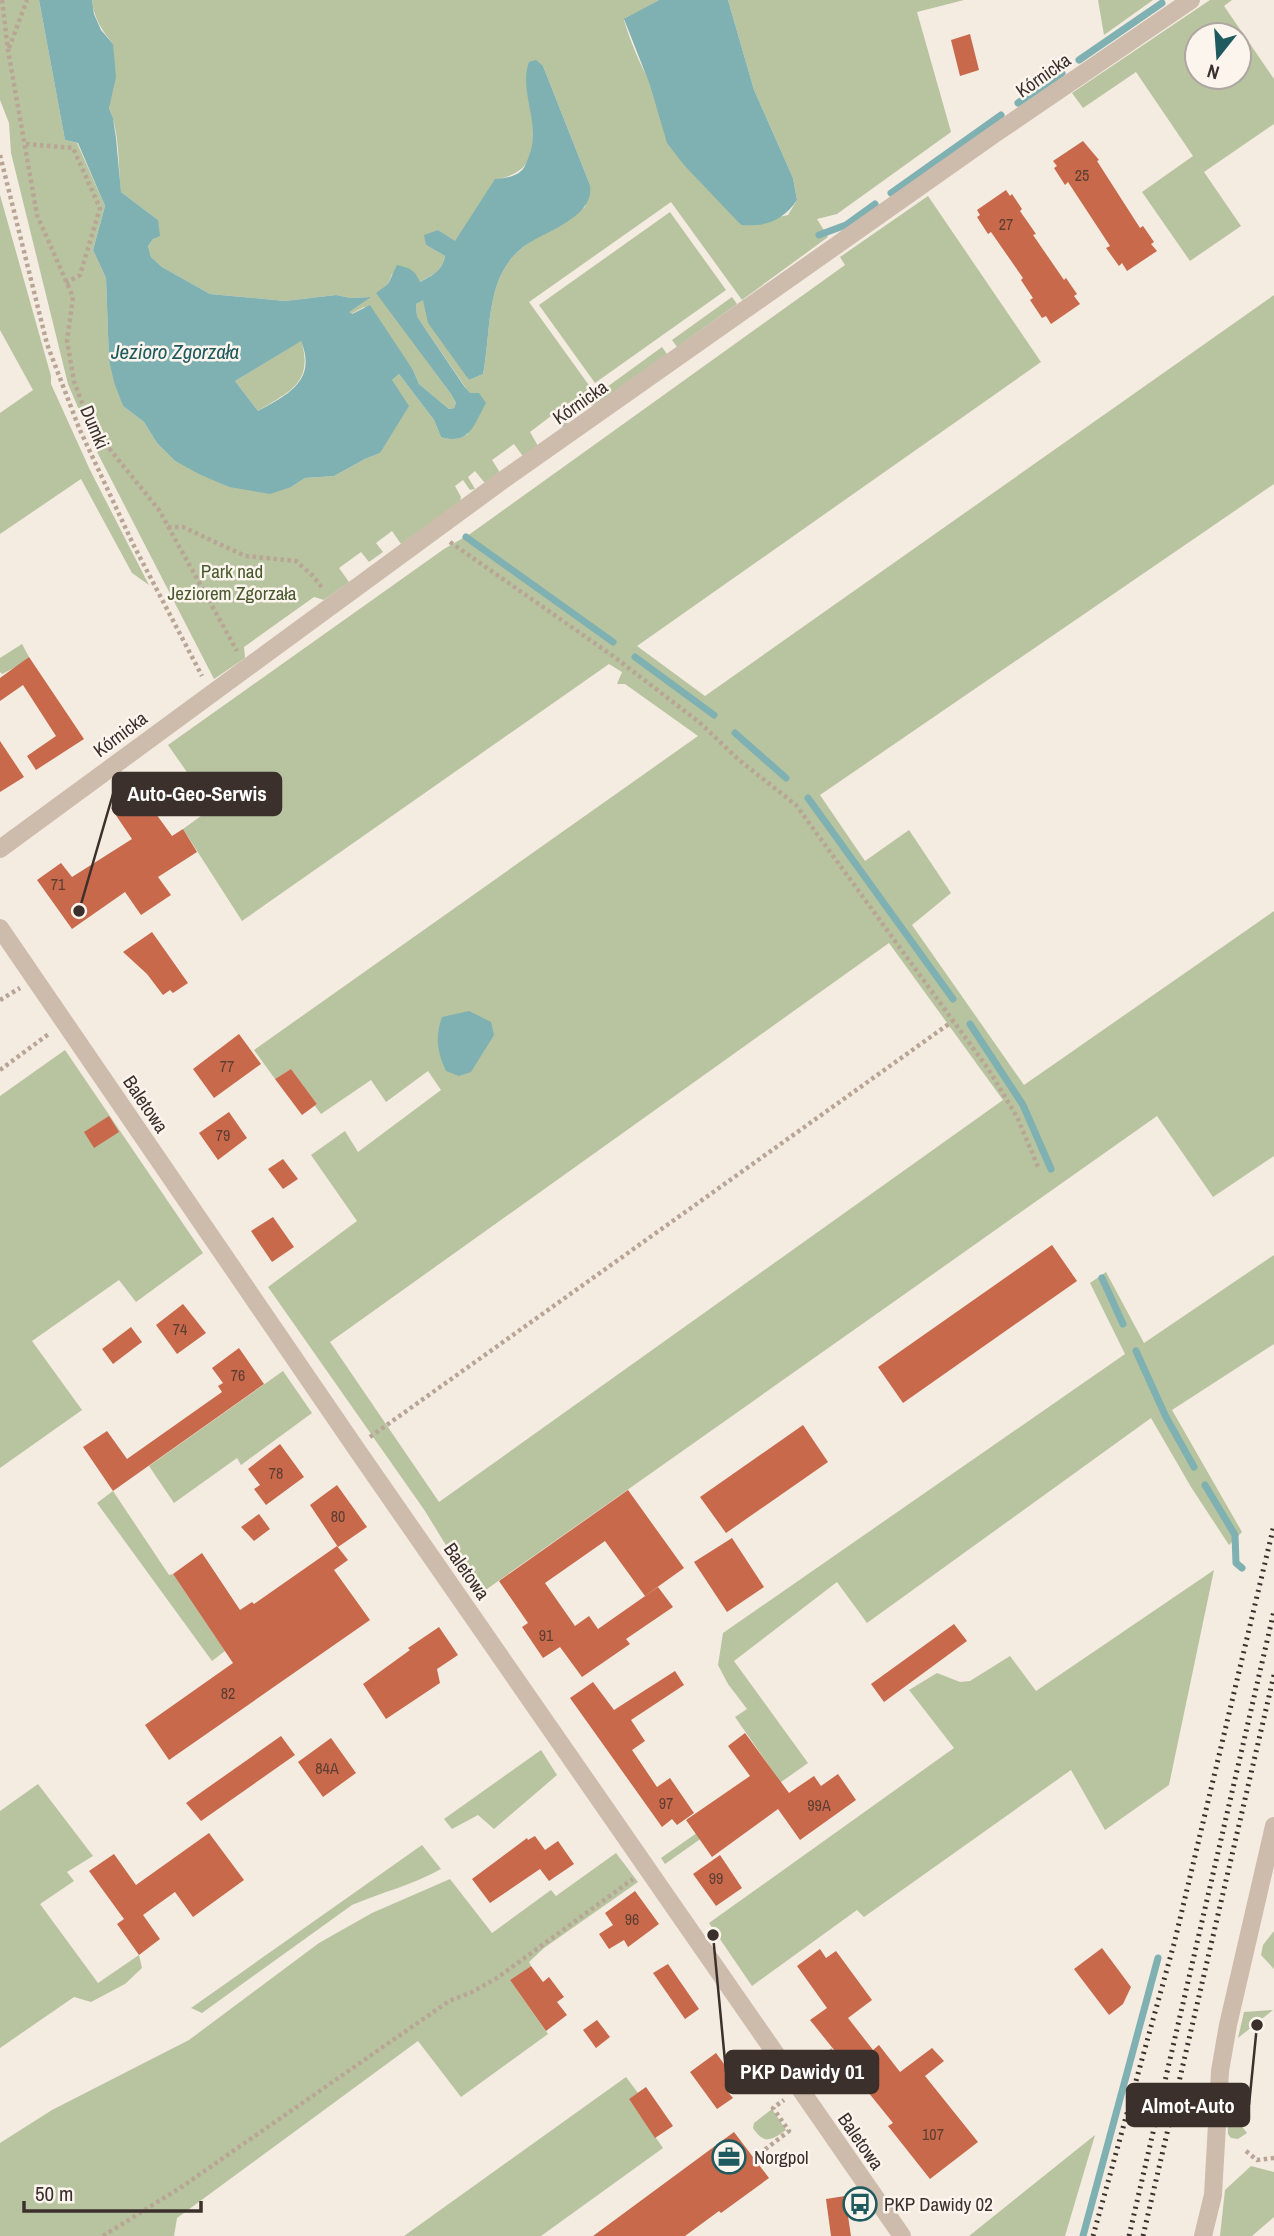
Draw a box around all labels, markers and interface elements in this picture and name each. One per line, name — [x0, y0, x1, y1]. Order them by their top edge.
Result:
north arrow — [1183, 21, 1253, 91]
street label: Kórnicka — [1010, 47, 1076, 103]
text: N — [1204, 58, 1222, 86]
house number: 25 — [1075, 164, 1089, 186]
house number: 27 — [999, 213, 1013, 235]
water label: Jezioro Zgorzała — [110, 337, 239, 366]
street label: Kórnicka — [547, 374, 613, 430]
street label: Dumki — [74, 401, 116, 453]
park label: Park nad Jeziorem Zgorzała — [167, 558, 297, 606]
street label: Kórnicka — [88, 705, 153, 763]
callout: Auto-Geo-Serwis — [113, 773, 281, 815]
text: Auto-Geo-Serwis — [127, 779, 267, 808]
house number: 71 — [51, 873, 66, 895]
house number: 77 — [220, 1055, 234, 1077]
street label: Baletowa — [117, 1070, 175, 1138]
house number: 79 — [216, 1124, 230, 1146]
house number: 74 — [173, 1318, 187, 1340]
house number: 76 — [231, 1364, 245, 1386]
house number: 78 — [269, 1462, 283, 1484]
house number: 80 — [331, 1505, 345, 1527]
street label: Baletowa — [438, 1537, 496, 1605]
house number: 91 — [539, 1624, 554, 1646]
house number: 82 — [221, 1682, 235, 1704]
house number: 84A — [315, 1757, 339, 1779]
house number: 97 — [659, 1792, 673, 1814]
house number: 99A — [807, 1794, 831, 1816]
house number: 99 — [709, 1867, 723, 1889]
house number: 96 — [625, 1908, 639, 1930]
callout: PKP Dawidy 01 — [726, 2051, 878, 2093]
text: PKP Dawidy 01 — [740, 2057, 864, 2086]
callout: Almot-Auto — [1127, 2084, 1249, 2126]
text: Almot-Auto — [1141, 2091, 1235, 2120]
street label: Baletowa — [832, 2107, 890, 2175]
house number: 107 — [922, 2123, 944, 2145]
office icon: Norgpol — [710, 2138, 748, 2176]
place label: Norgpol — [754, 2144, 809, 2170]
scale bar — [24, 2170, 201, 2214]
text: 50 m — [35, 2179, 73, 2208]
bus stop icon: PKP Dawidy 02 — [841, 2185, 879, 2223]
place label: PKP Dawidy 02 — [884, 2191, 993, 2217]

